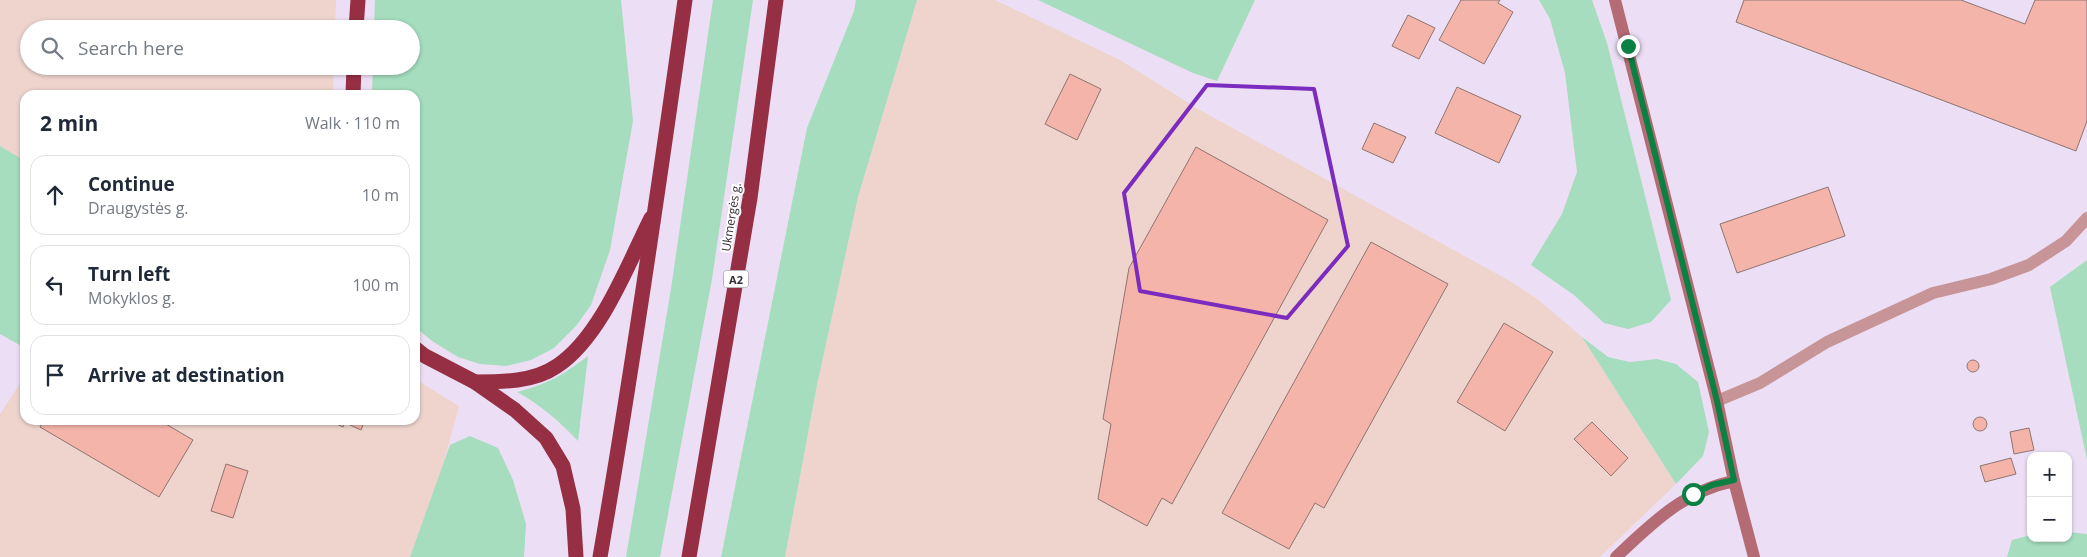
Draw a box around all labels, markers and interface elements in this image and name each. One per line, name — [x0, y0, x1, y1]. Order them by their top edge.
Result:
search box — [20, 20, 420, 75]
icon: search — [38, 34, 66, 62]
text: Search here — [78, 35, 184, 61]
route end — [1617, 35, 1640, 58]
text: 2 min — [40, 109, 98, 137]
text: Walk · 110 m — [305, 112, 400, 134]
text: Continue — [88, 171, 175, 197]
icon: ahead — [41, 181, 69, 209]
street label: Ukmergės g. — [717, 181, 745, 253]
text: 10 m — [362, 184, 399, 206]
text: Draugystės g. — [88, 197, 189, 219]
text: Turn left — [88, 261, 170, 287]
road number: A2 — [724, 270, 748, 288]
icon: left — [41, 271, 69, 299]
text: 100 m — [353, 274, 399, 296]
text: Mokyklos g. — [88, 287, 175, 309]
icon: arrive — [41, 361, 69, 389]
text: Arrive at destination — [88, 362, 285, 388]
map controls — [2027, 452, 2072, 542]
button: + — [2027, 452, 2072, 497]
route start — [1682, 483, 1705, 506]
button: − — [2027, 497, 2072, 542]

